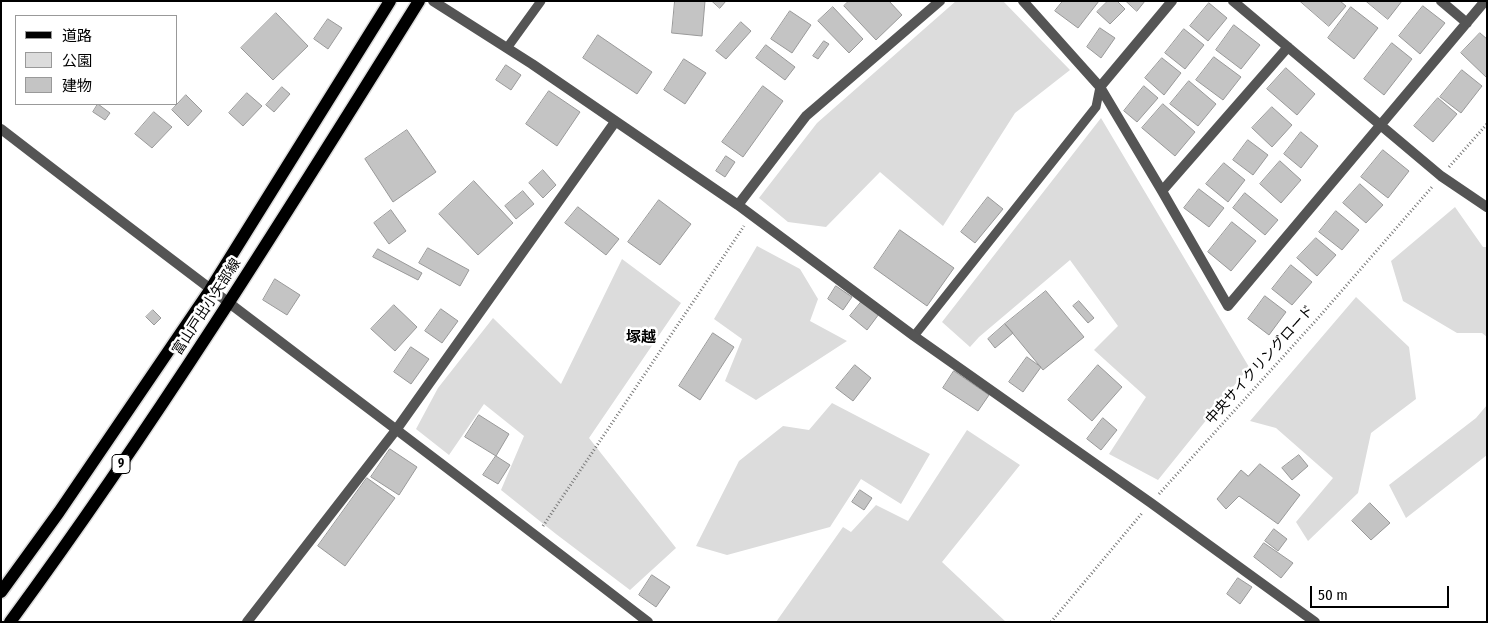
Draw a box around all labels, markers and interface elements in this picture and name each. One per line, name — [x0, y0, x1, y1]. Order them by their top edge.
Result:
legend — [15, 15, 178, 105]
text: 道路 — [62, 27, 92, 45]
text: 公園 — [62, 52, 92, 70]
text: 建物 — [62, 77, 92, 95]
street label: 富山戸出小矢部線 — [169, 255, 245, 359]
street label: 中央サイクリングロード — [1202, 302, 1318, 428]
district label: 塚越 — [626, 329, 656, 347]
road number: 9 — [112, 454, 130, 474]
scale bar — [1313, 576, 1452, 608]
text: 50 m — [1318, 586, 1348, 604]

